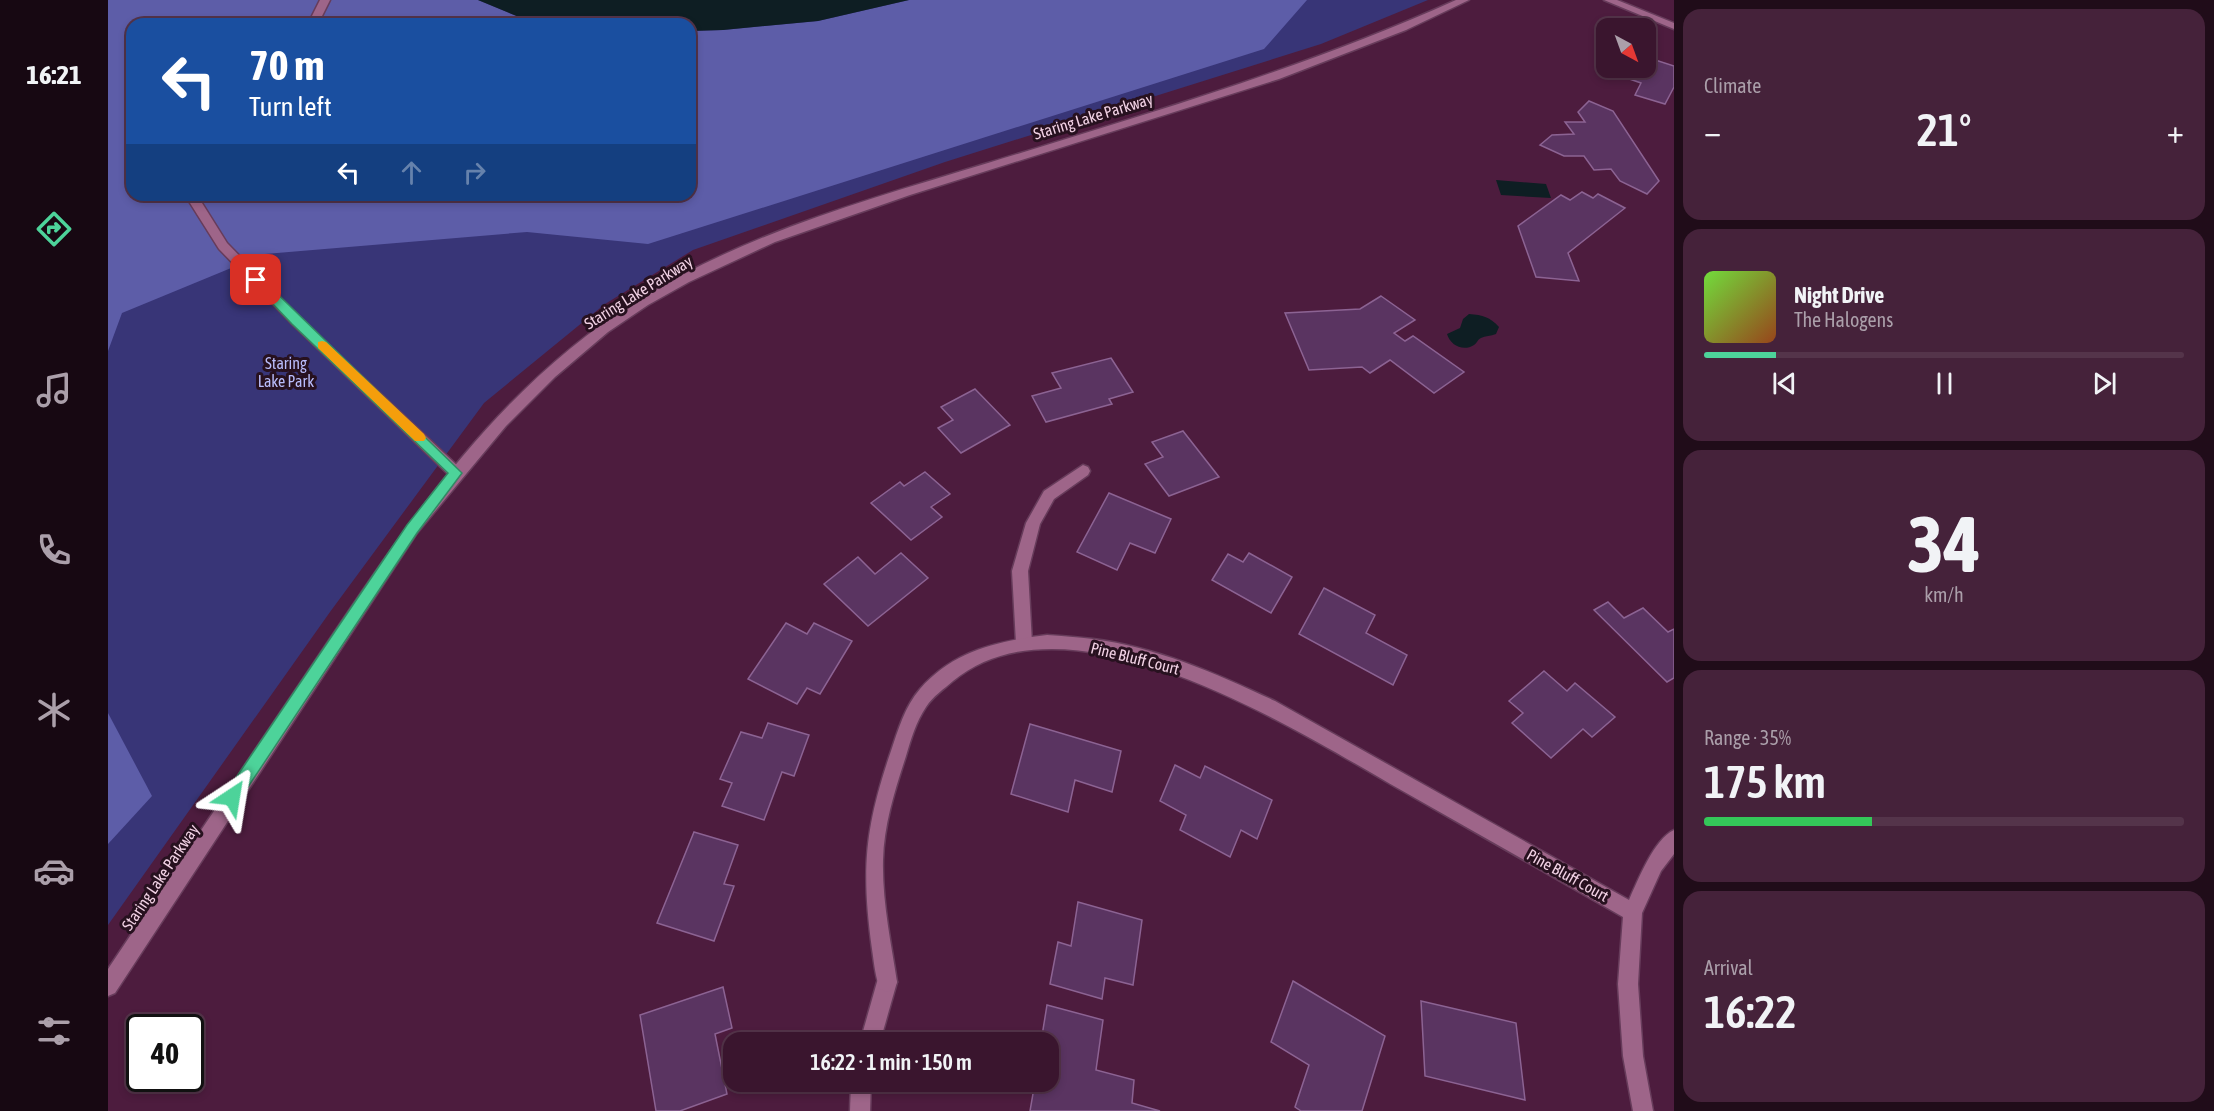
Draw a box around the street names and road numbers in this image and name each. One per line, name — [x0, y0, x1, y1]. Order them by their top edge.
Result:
street label: Staring Lake Parkway — [1031, 89, 1156, 144]
street label: Staring Lake Parkway — [581, 251, 696, 333]
street label: Pine Bluff Court — [1089, 638, 1181, 678]
street label: Staring Lake Parkway — [118, 820, 203, 934]
street label: Pine Bluff Court — [1524, 845, 1612, 905]

